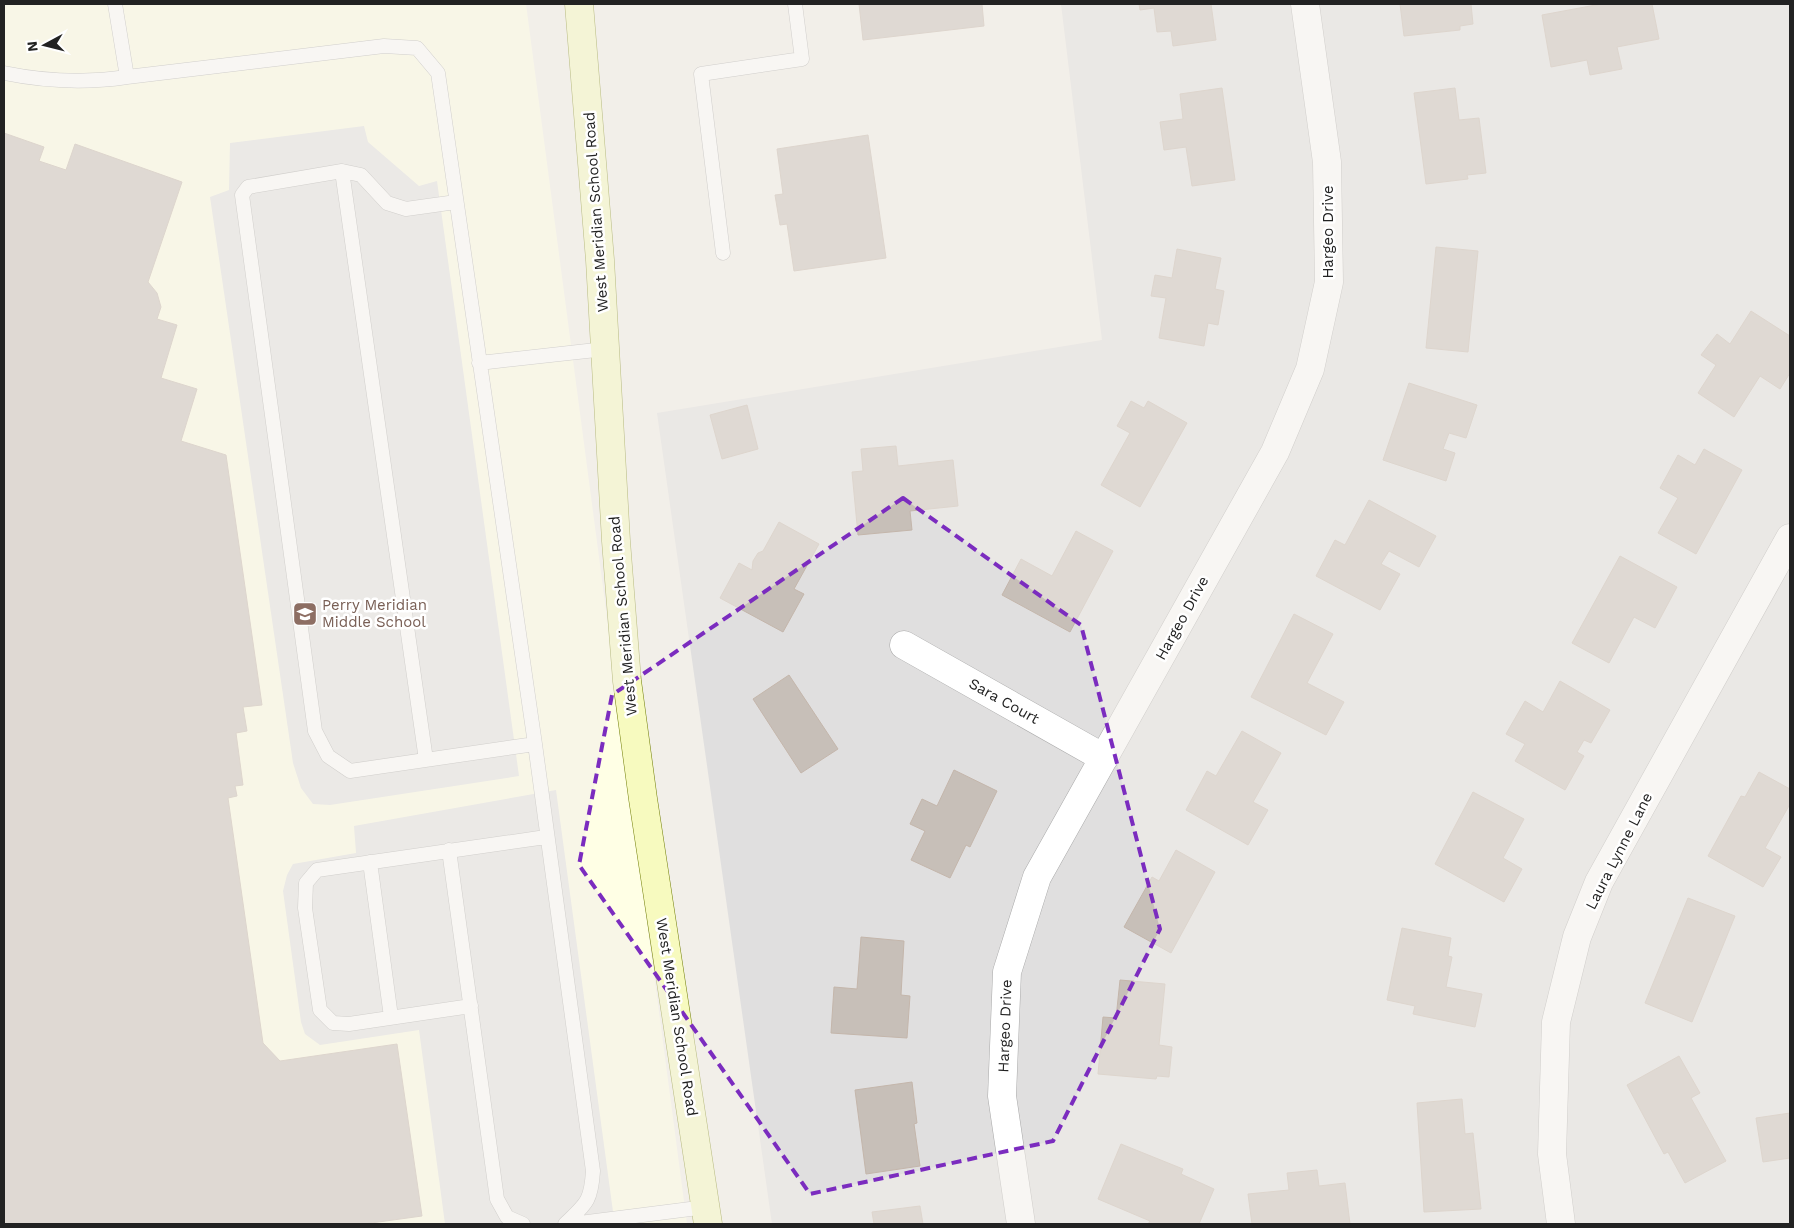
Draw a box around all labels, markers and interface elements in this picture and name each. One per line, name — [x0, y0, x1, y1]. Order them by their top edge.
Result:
north arrow — [20, 20, 70, 70]
text: N — [24, 40, 41, 53]
street label: West Meridian School Road — [580, 111, 612, 313]
street label: Hargeo Drive — [1319, 185, 1337, 279]
street label: West Meridian School Road — [605, 515, 641, 717]
street label: Hargeo Drive — [1152, 573, 1212, 663]
place label: Perry Meridian Middle School — [322, 596, 427, 631]
school or university icon: Perry Meridian Middle School — [292, 601, 318, 627]
street label: Sara Court — [966, 674, 1043, 728]
street label: Laura Lynne Lane — [1582, 789, 1656, 913]
street label: West Meridian School Road — [652, 916, 702, 1118]
street label: Hargeo Drive — [994, 979, 1016, 1073]

